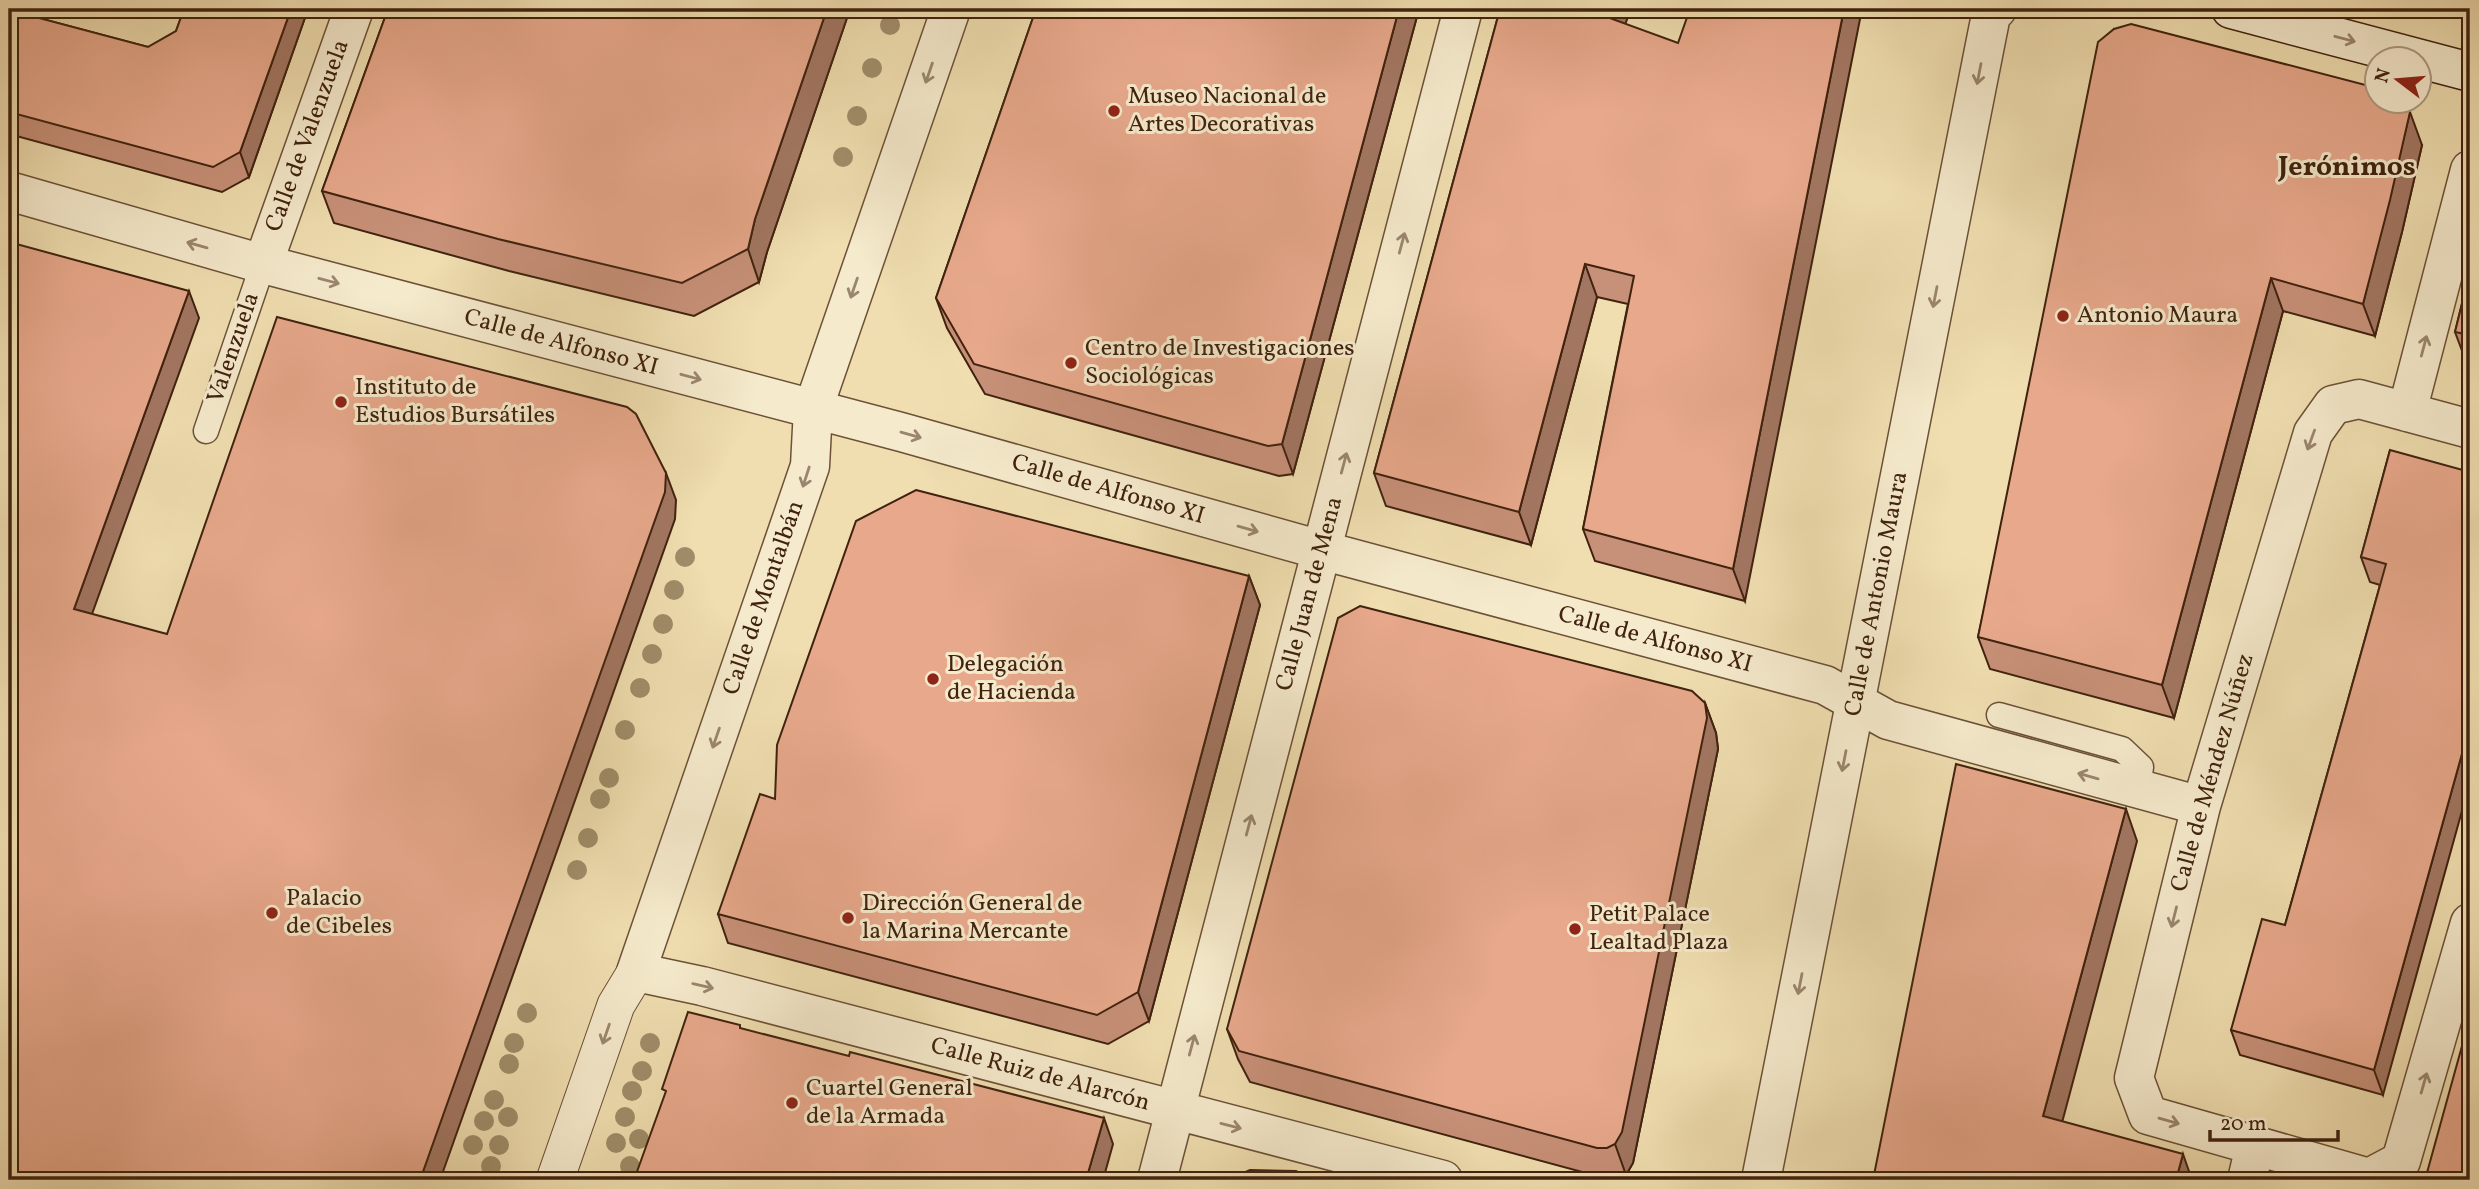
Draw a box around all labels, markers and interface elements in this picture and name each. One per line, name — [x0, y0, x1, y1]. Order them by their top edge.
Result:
one-way arrow — [2333, 33, 2355, 46]
street label: Calle de Valenzuela — [257, 35, 359, 237]
north arrow — [2364, 46, 2434, 116]
one-way arrow — [922, 62, 934, 84]
one-way arrow — [1972, 62, 1985, 85]
text: N — [2369, 65, 2398, 86]
place label: Museo Nacional de Artes Decorativas — [1128, 80, 1326, 142]
marker: Museo Nacional de Artes Decorativas — [1106, 103, 1122, 119]
district label: Jerónimos — [2277, 148, 2416, 187]
one-way arrow — [1396, 232, 1409, 255]
one-way arrow — [186, 238, 209, 251]
one-way arrow — [317, 275, 340, 288]
one-way arrow — [847, 277, 860, 299]
one-way arrow — [1928, 285, 1942, 308]
street label: Valenzuela — [199, 288, 269, 408]
place label: Antonio Maura — [2077, 299, 2238, 333]
street label: Calle de Alfonso XI — [460, 301, 662, 385]
marker: Antonio Maura — [2055, 308, 2071, 324]
place label: Centro de Investigaciones Sociológicas — [1085, 332, 1355, 394]
one-way arrow — [2418, 335, 2431, 358]
marker: Centro de Investigaciones Sociológicas — [1063, 355, 1079, 371]
place label: Instituto de Estudios Bursátiles — [355, 371, 555, 433]
one-way arrow — [679, 371, 702, 384]
marker: Instituto de Estudios Bursátiles — [333, 394, 349, 410]
one-way arrow — [899, 429, 922, 442]
one-way arrow — [2304, 429, 2317, 451]
street label: Calle de Alfonso XI — [1007, 446, 1209, 534]
one-way arrow — [1338, 452, 1351, 475]
one-way arrow — [799, 465, 811, 487]
street label: Calle de Antonio Maura — [1837, 469, 1917, 719]
street label: Calle Juan de Mena — [1268, 493, 1352, 695]
street label: Calle de Montalbán — [715, 496, 813, 700]
one-way arrow — [1237, 524, 1259, 537]
street label: Calle de Alfonso XI — [1554, 598, 1756, 682]
place label: Delegación de Hacienda — [947, 648, 1076, 710]
street label: Calle de Méndez Núñez — [2163, 650, 2263, 896]
marker: Delegación de Hacienda — [925, 671, 941, 687]
one-way arrow — [709, 727, 721, 749]
one-way arrow — [1837, 749, 1850, 771]
one-way arrow — [2077, 769, 2100, 782]
one-way arrow — [1243, 814, 1256, 837]
place label: Palacio de Cibeles — [286, 882, 392, 944]
place label: Dirección General de la Marina Mercante — [862, 887, 1082, 949]
place label: Petit Palace Lealtad Plaza — [1589, 898, 1729, 960]
marker: Palacio de Cibeles — [264, 905, 280, 921]
one-way arrow — [2167, 906, 2180, 928]
marker: Dirección General de la Marina Mercante — [840, 910, 856, 926]
marker: Petit Palace Lealtad Plaza — [1567, 921, 1583, 937]
one-way arrow — [1792, 972, 1806, 995]
one-way arrow — [691, 980, 713, 993]
one-way arrow — [599, 1022, 611, 1044]
street label: Calle Ruiz de Alarcón — [927, 1029, 1153, 1121]
one-way arrow — [1186, 1034, 1199, 1057]
place label: Cuartel General de la Armada — [806, 1072, 973, 1134]
one-way arrow — [2418, 1072, 2431, 1095]
marker: Cuartel General de la Armada — [784, 1095, 800, 1111]
scale bar — [2210, 1098, 2337, 1142]
text: 20 m — [2220, 1110, 2266, 1139]
one-way arrow — [2158, 1116, 2180, 1129]
one-way arrow — [1219, 1120, 1241, 1133]

